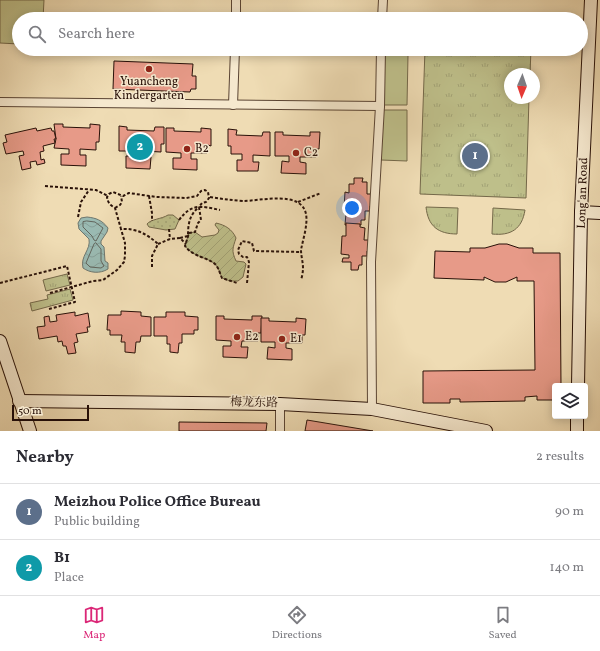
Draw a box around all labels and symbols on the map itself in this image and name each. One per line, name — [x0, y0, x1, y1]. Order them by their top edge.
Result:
marker: Yuancheng Kindergarten — [144, 64, 154, 74]
north arrow — [504, 68, 540, 104]
place label: Yuancheng Kindergarten — [114, 74, 184, 104]
pin: 2 — [127, 132, 153, 162]
place label: B2 — [195, 141, 209, 157]
pin: 1 — [462, 141, 488, 171]
marker: B2 — [182, 144, 192, 154]
place label: C2 — [304, 145, 318, 161]
marker: C2 — [291, 148, 301, 158]
street label: Long'an Road — [574, 157, 592, 229]
your location — [342, 198, 362, 218]
place label: E2 — [245, 329, 259, 345]
place label: E1 — [290, 331, 302, 347]
marker: E2 — [232, 332, 242, 342]
marker: E1 — [277, 334, 287, 344]
street label: 梅龙东路 — [230, 395, 278, 411]
scale bar — [12, 403, 89, 422]

